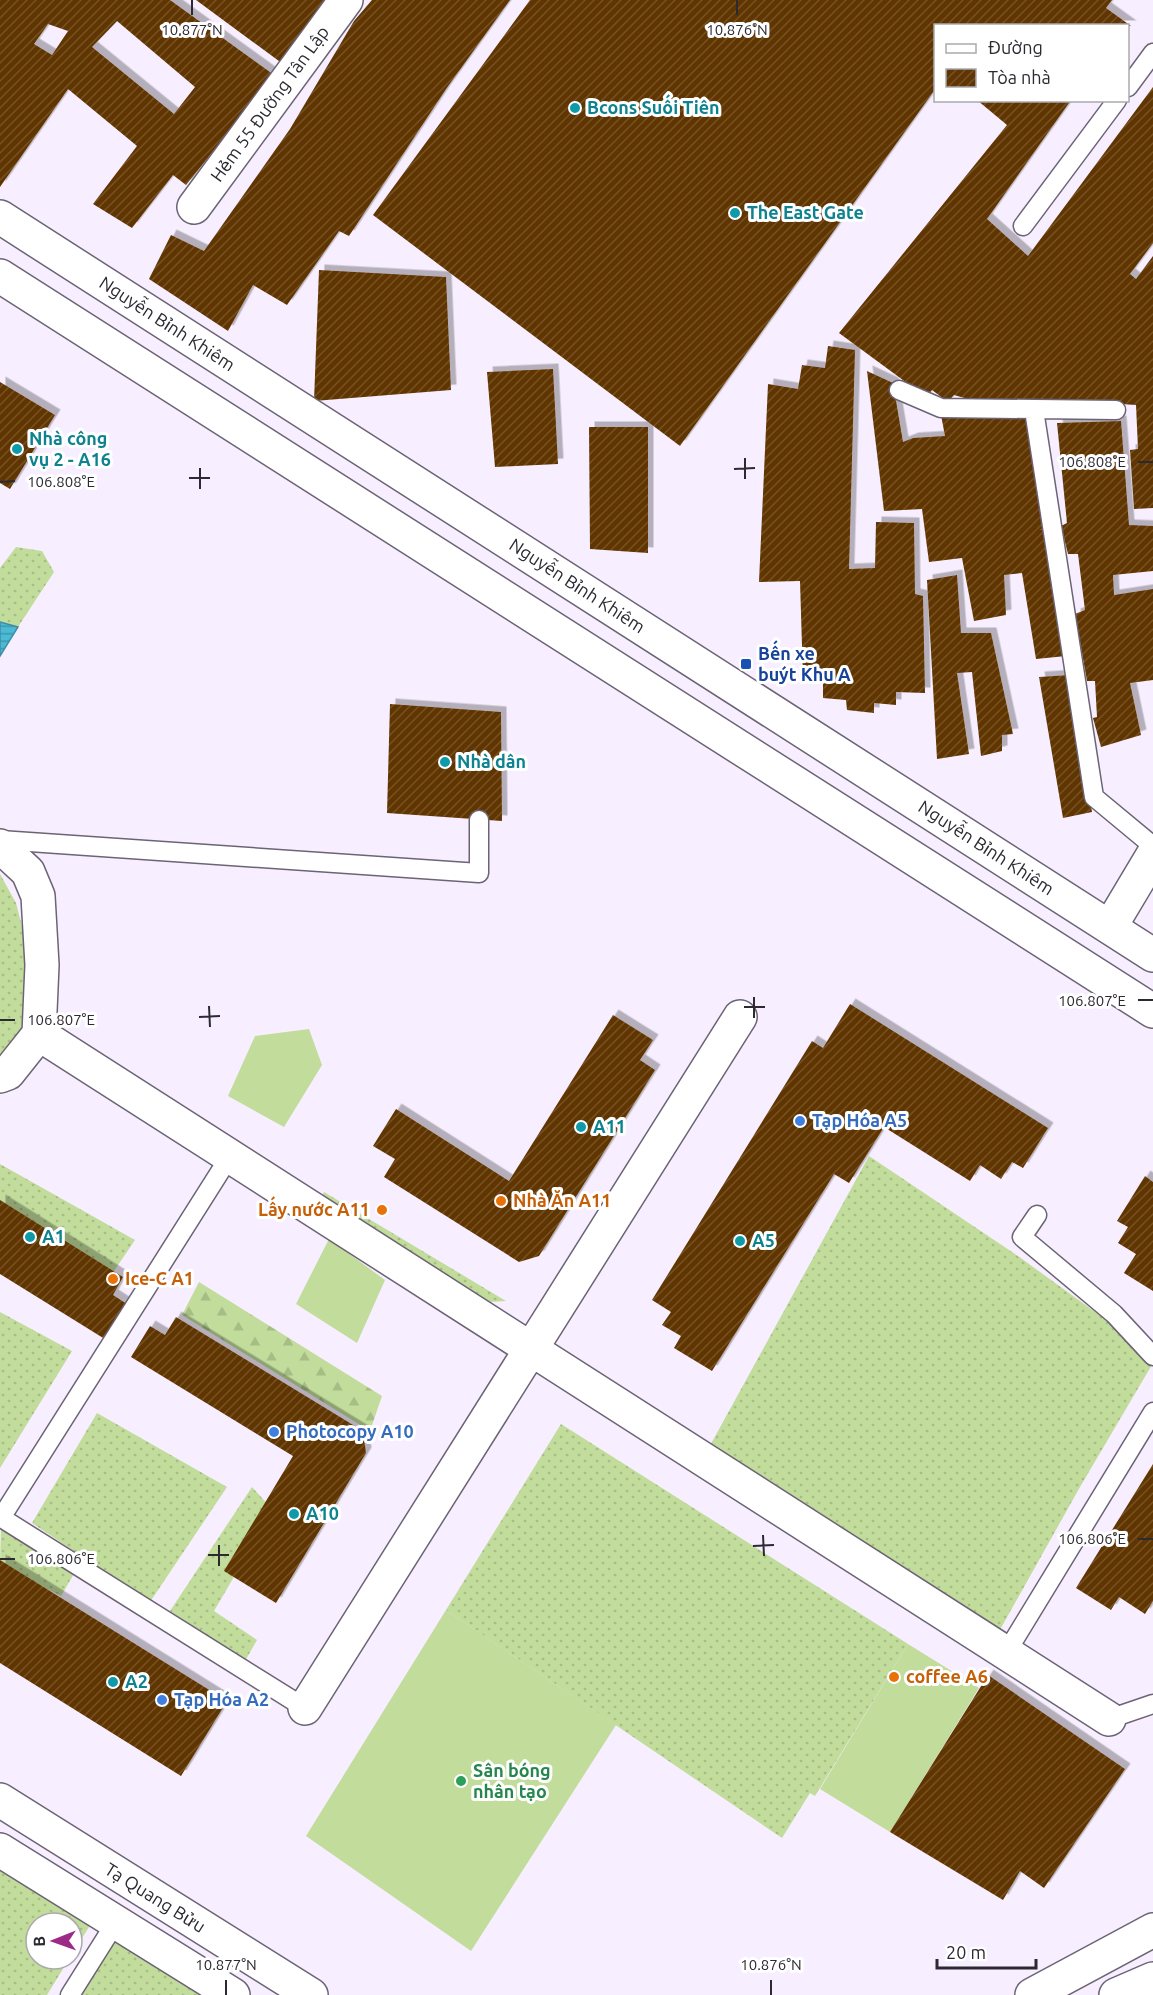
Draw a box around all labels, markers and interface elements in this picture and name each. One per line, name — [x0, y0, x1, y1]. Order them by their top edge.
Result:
text: 10.877°N — [161, 21, 223, 38]
text: 10.876°N — [706, 21, 768, 38]
street label: Hẻm 55 Đường Tân Lập — [206, 22, 332, 185]
legend — [934, 24, 1129, 102]
text: Đường — [988, 37, 1043, 57]
text: Tòa nhà — [988, 67, 1051, 87]
place label: Bcons Suối Tiên — [587, 94, 720, 117]
marker: Bcons Suối Tiên — [568, 101, 582, 115]
place label: The East Gate — [747, 202, 864, 222]
marker: The East Gate — [728, 206, 742, 220]
street label: Nguyễn Bỉnh Khiêm — [96, 270, 240, 374]
place label: Nhà công vụ 2 - A16 — [29, 428, 111, 469]
marker: Nhà công vụ 2 - A16 — [10, 442, 24, 456]
text: 106.808°E — [1058, 453, 1126, 470]
text: 106.808°E — [27, 473, 95, 490]
street label: Nguyễn Bỉnh Khiêm — [506, 532, 650, 636]
place label: Bến xe buýt Khu A — [758, 640, 851, 684]
marker: Bến xe buýt Khu A — [739, 657, 753, 671]
place label: Nhà dân — [457, 751, 526, 771]
marker: Nhà dân — [438, 755, 452, 769]
street label: Nguyễn Bỉnh Khiêm — [915, 794, 1059, 898]
text: 106.807°E — [1058, 992, 1126, 1009]
text: 106.807°E — [27, 1011, 95, 1028]
place label: Tạp Hóa A5 — [812, 1110, 907, 1130]
marker: Tạp Hóa A5 — [793, 1114, 807, 1128]
place label: A11 — [593, 1116, 626, 1136]
marker: A11 — [574, 1120, 588, 1134]
place label: Nhà Ăn A11 — [513, 1190, 611, 1210]
marker: Nhà Ăn A11 — [494, 1194, 508, 1208]
place label: Lấy nước A11 — [258, 1196, 370, 1219]
marker: Lấy nước A11 — [375, 1203, 389, 1217]
place label: A1 — [42, 1226, 65, 1246]
marker: A1 — [23, 1230, 37, 1244]
place label: A5 — [752, 1230, 775, 1250]
marker: A5 — [733, 1234, 747, 1248]
place label: Ice-C A1 — [125, 1268, 194, 1288]
marker: Ice-C A1 — [106, 1272, 120, 1286]
place label: Photocopy A10 — [286, 1421, 414, 1441]
marker: Photocopy A10 — [267, 1425, 281, 1439]
place label: A10 — [306, 1503, 339, 1523]
marker: A10 — [287, 1507, 301, 1521]
text: 106.806°E — [1058, 1530, 1126, 1547]
text: 106.806°E — [27, 1550, 95, 1567]
place label: coffee A6 — [906, 1666, 988, 1686]
marker: coffee A6 — [887, 1670, 901, 1684]
place label: A2 — [125, 1671, 148, 1691]
marker: A2 — [106, 1675, 120, 1689]
place label: Tạp Hóa A2 — [174, 1689, 269, 1709]
marker: Tạp Hóa A2 — [155, 1693, 169, 1707]
place label: Sân bóng nhân tạo — [473, 1760, 551, 1801]
marker: Sân bóng nhân tạo — [454, 1774, 468, 1788]
street label: Tạ Quang Bửu — [101, 1858, 209, 1937]
north arrow — [24, 1911, 84, 1971]
scale bar — [937, 1932, 1036, 1970]
text: B — [30, 1936, 48, 1947]
text: 20 m — [946, 1942, 986, 1962]
text: 10.877°N — [195, 1956, 257, 1973]
text: 10.876°N — [740, 1956, 802, 1973]

